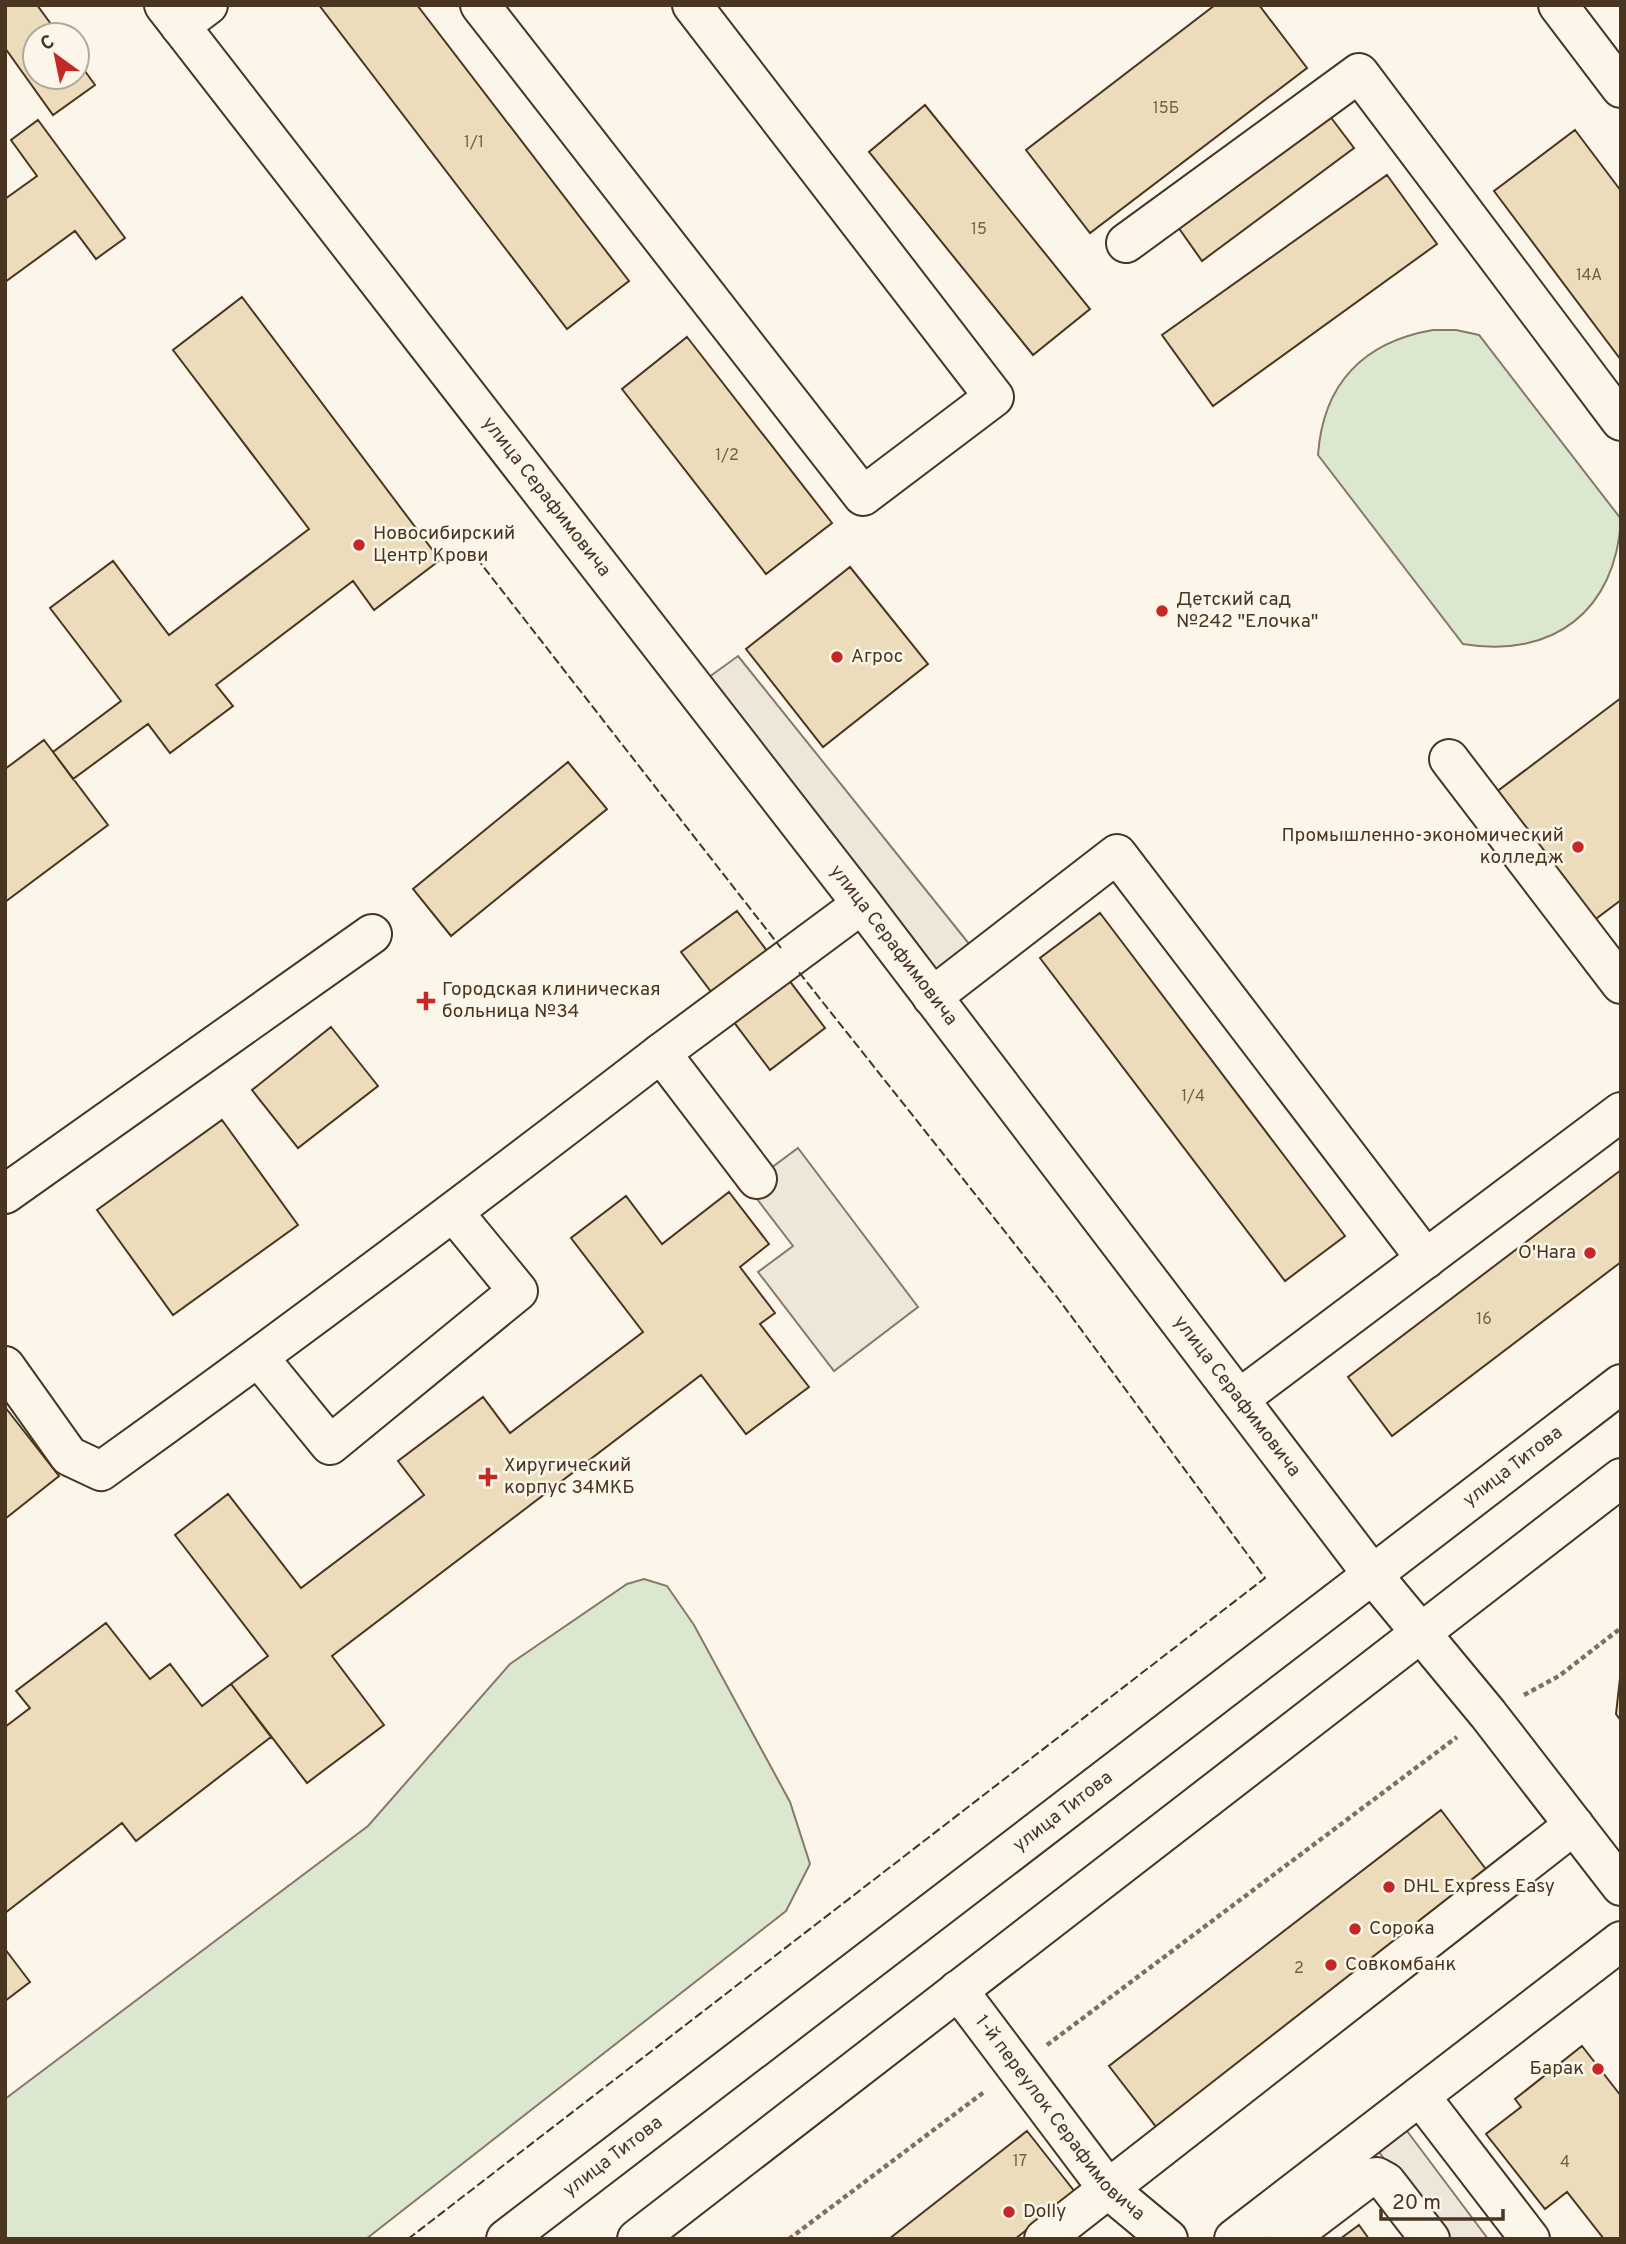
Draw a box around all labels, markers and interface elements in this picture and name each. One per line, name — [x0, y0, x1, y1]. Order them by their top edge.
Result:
north arrow — [21, 21, 91, 91]
text: С — [36, 30, 59, 57]
house number: 15Б — [1153, 99, 1179, 119]
house number: 1/1 — [464, 133, 484, 153]
house number: 15 — [971, 220, 987, 240]
house number: 14А — [1576, 266, 1602, 286]
street label: улица Серафимовича — [476, 412, 616, 582]
house number: 1/2 — [715, 446, 739, 466]
place label: Новосибирский Центр Крови — [373, 522, 515, 568]
marker: Новосибирский Центр Крови — [351, 537, 367, 553]
place label: Детский сад №242 "Елочка" — [1176, 588, 1318, 634]
marker: Детский сад №242 "Елочка" — [1154, 603, 1170, 619]
place label: Агрос — [851, 645, 903, 669]
marker: Агрос — [829, 649, 845, 665]
place label: Промышленно-экономический колледж — [1282, 824, 1564, 870]
marker: Промышленно-экономический колледж — [1570, 839, 1586, 855]
street label: улица Серафимовича — [824, 860, 962, 1031]
place label: Городская клиническая больница №34 — [442, 978, 661, 1024]
marker: Городская клиническая больница №34 — [416, 991, 436, 1011]
house number: 1/4 — [1181, 1087, 1205, 1107]
place label: O'Hara — [1518, 1241, 1576, 1265]
marker: O'Hara — [1582, 1245, 1598, 1261]
house number: 16 — [1476, 1310, 1492, 1330]
street label: улица Серафимовича — [1168, 1311, 1306, 1482]
street label: улица Титова — [1458, 1421, 1568, 1513]
place label: Хиругический корпус 34МКБ — [504, 1454, 635, 1500]
marker: Хиругический корпус 34МКБ — [478, 1467, 498, 1487]
street label: улица Титова — [1008, 1766, 1118, 1858]
place label: DHL Express Easy — [1403, 1875, 1555, 1899]
marker: DHL Express Easy — [1381, 1879, 1397, 1895]
place label: Сорока — [1369, 1917, 1434, 1941]
marker: Сорока — [1347, 1921, 1363, 1937]
place label: Совкомбанк — [1345, 1953, 1456, 1977]
marker: Совкомбанк — [1323, 1957, 1339, 1973]
house number: 2 — [1294, 1959, 1304, 1979]
street label: 1-й переулок Серафимовича — [969, 2010, 1150, 2226]
place label: Барак — [1529, 2057, 1584, 2081]
marker: Барак — [1590, 2061, 1606, 2077]
street label: улица Титова — [558, 2111, 668, 2203]
house number: 17 — [1013, 2152, 1027, 2172]
house number: 4 — [1560, 2153, 1570, 2173]
scale bar — [1381, 2178, 1504, 2222]
text: 20 m — [1392, 2190, 1441, 2217]
place label: Dolly — [1023, 2200, 1066, 2224]
marker: Dolly — [1001, 2204, 1017, 2220]

